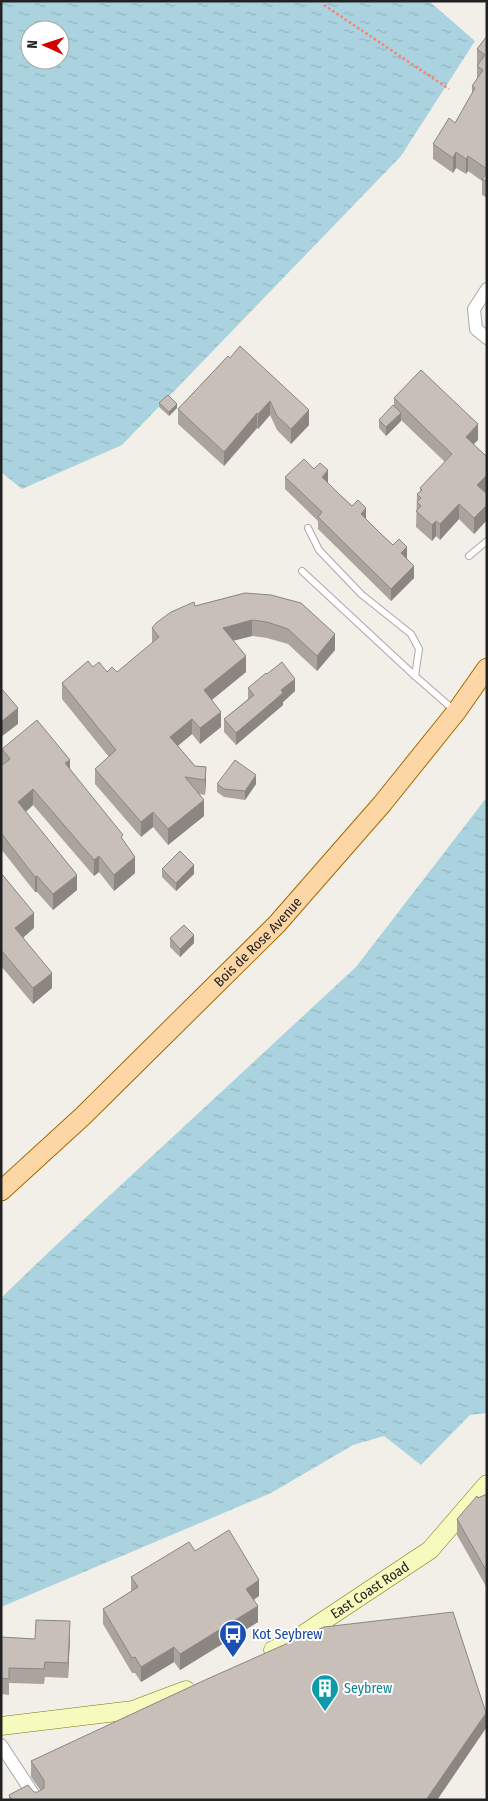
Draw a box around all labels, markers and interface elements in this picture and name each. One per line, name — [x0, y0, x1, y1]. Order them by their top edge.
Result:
north arrow — [20, 20, 70, 70]
text: N — [24, 40, 41, 49]
street label: Bois de Rose Avenue — [211, 894, 306, 990]
street label: East Coast Road — [327, 1558, 412, 1623]
bus stop icon: Kot Seybrew — [218, 1619, 248, 1658]
place label: Kot Seybrew — [252, 1626, 323, 1643]
building icon: Seybrew — [310, 1673, 340, 1712]
place label: Seybrew — [344, 1680, 392, 1697]

